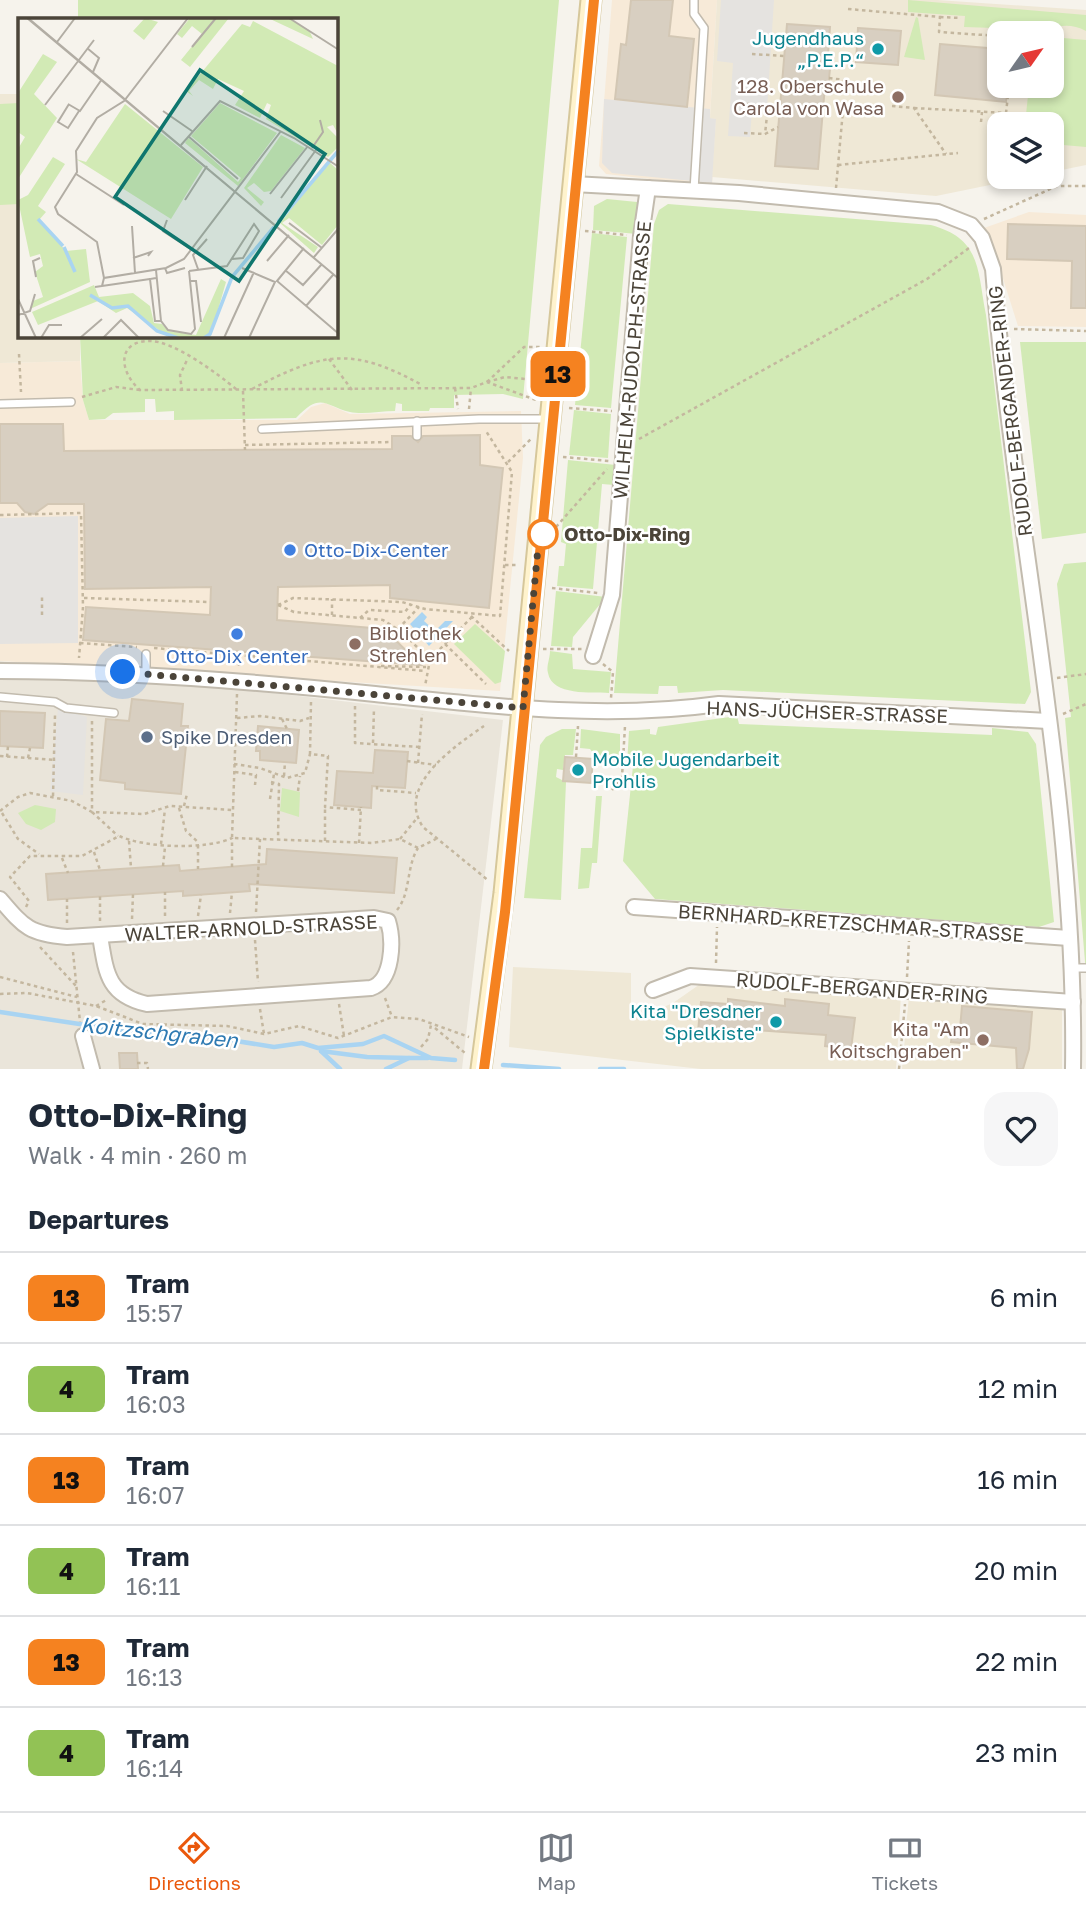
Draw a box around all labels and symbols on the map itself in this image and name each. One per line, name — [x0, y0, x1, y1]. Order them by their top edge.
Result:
inset map — [18, 18, 338, 338]
north arrow — [987, 21, 1064, 98]
place label: Jugendhaus „P.E.P.“ — [752, 26, 864, 71]
marker: Jugendhaus „P.E.P.“ — [870, 41, 886, 57]
place label: 128. Oberschule Carola von Wasa — [733, 74, 884, 119]
marker: 128. Oberschule Carola von Wasa — [890, 89, 906, 105]
street label: WILHELM-RUDOLPH-STRASSE — [608, 220, 655, 500]
street label: RUDOLF-BERGANDER-RING — [983, 284, 1036, 538]
line badge: 13 — [526, 351, 590, 397]
marker: Otto-Dix-Ring — [528, 519, 558, 549]
place label: Otto-Dix-Ring — [564, 522, 690, 545]
place label: Otto-Dix-Center — [304, 538, 449, 561]
marker: Otto-Dix-Center — [282, 542, 298, 558]
place label: Bibliothek Strehlen — [369, 621, 462, 666]
marker: Otto-Dix Center — [229, 626, 245, 642]
marker: Bibliothek Strehlen — [347, 636, 363, 652]
place label: Otto-Dix Center — [166, 644, 309, 667]
your location — [105, 654, 140, 689]
street label: HANS-JÜCHSER-STRASSE — [706, 696, 948, 727]
place label: Spike Dresden — [161, 725, 292, 748]
marker: Spike Dresden — [139, 729, 155, 745]
place label: Mobile Jugendarbeit Prohlis — [592, 747, 780, 792]
marker: Mobile Jugendarbeit Prohlis — [570, 762, 586, 778]
street label: BERNHARD-KRETZSCHMAR-STRASSE — [677, 899, 1025, 946]
street label: WALTER-ARNOLD-STRASSE — [124, 909, 378, 946]
street label: RUDOLF-BERGANDER-RING — [735, 967, 989, 1008]
place label: Kita "Dresdner Spielkiste" — [630, 999, 763, 1044]
water label: Koitzschgraben — [79, 1011, 240, 1053]
marker: Kita "Dresdner Spielkiste" — [768, 1014, 784, 1030]
place label: Kita "Am Koitschgraben" — [829, 1017, 969, 1062]
marker: Kita "Am Koitschgraben" — [975, 1032, 991, 1048]

